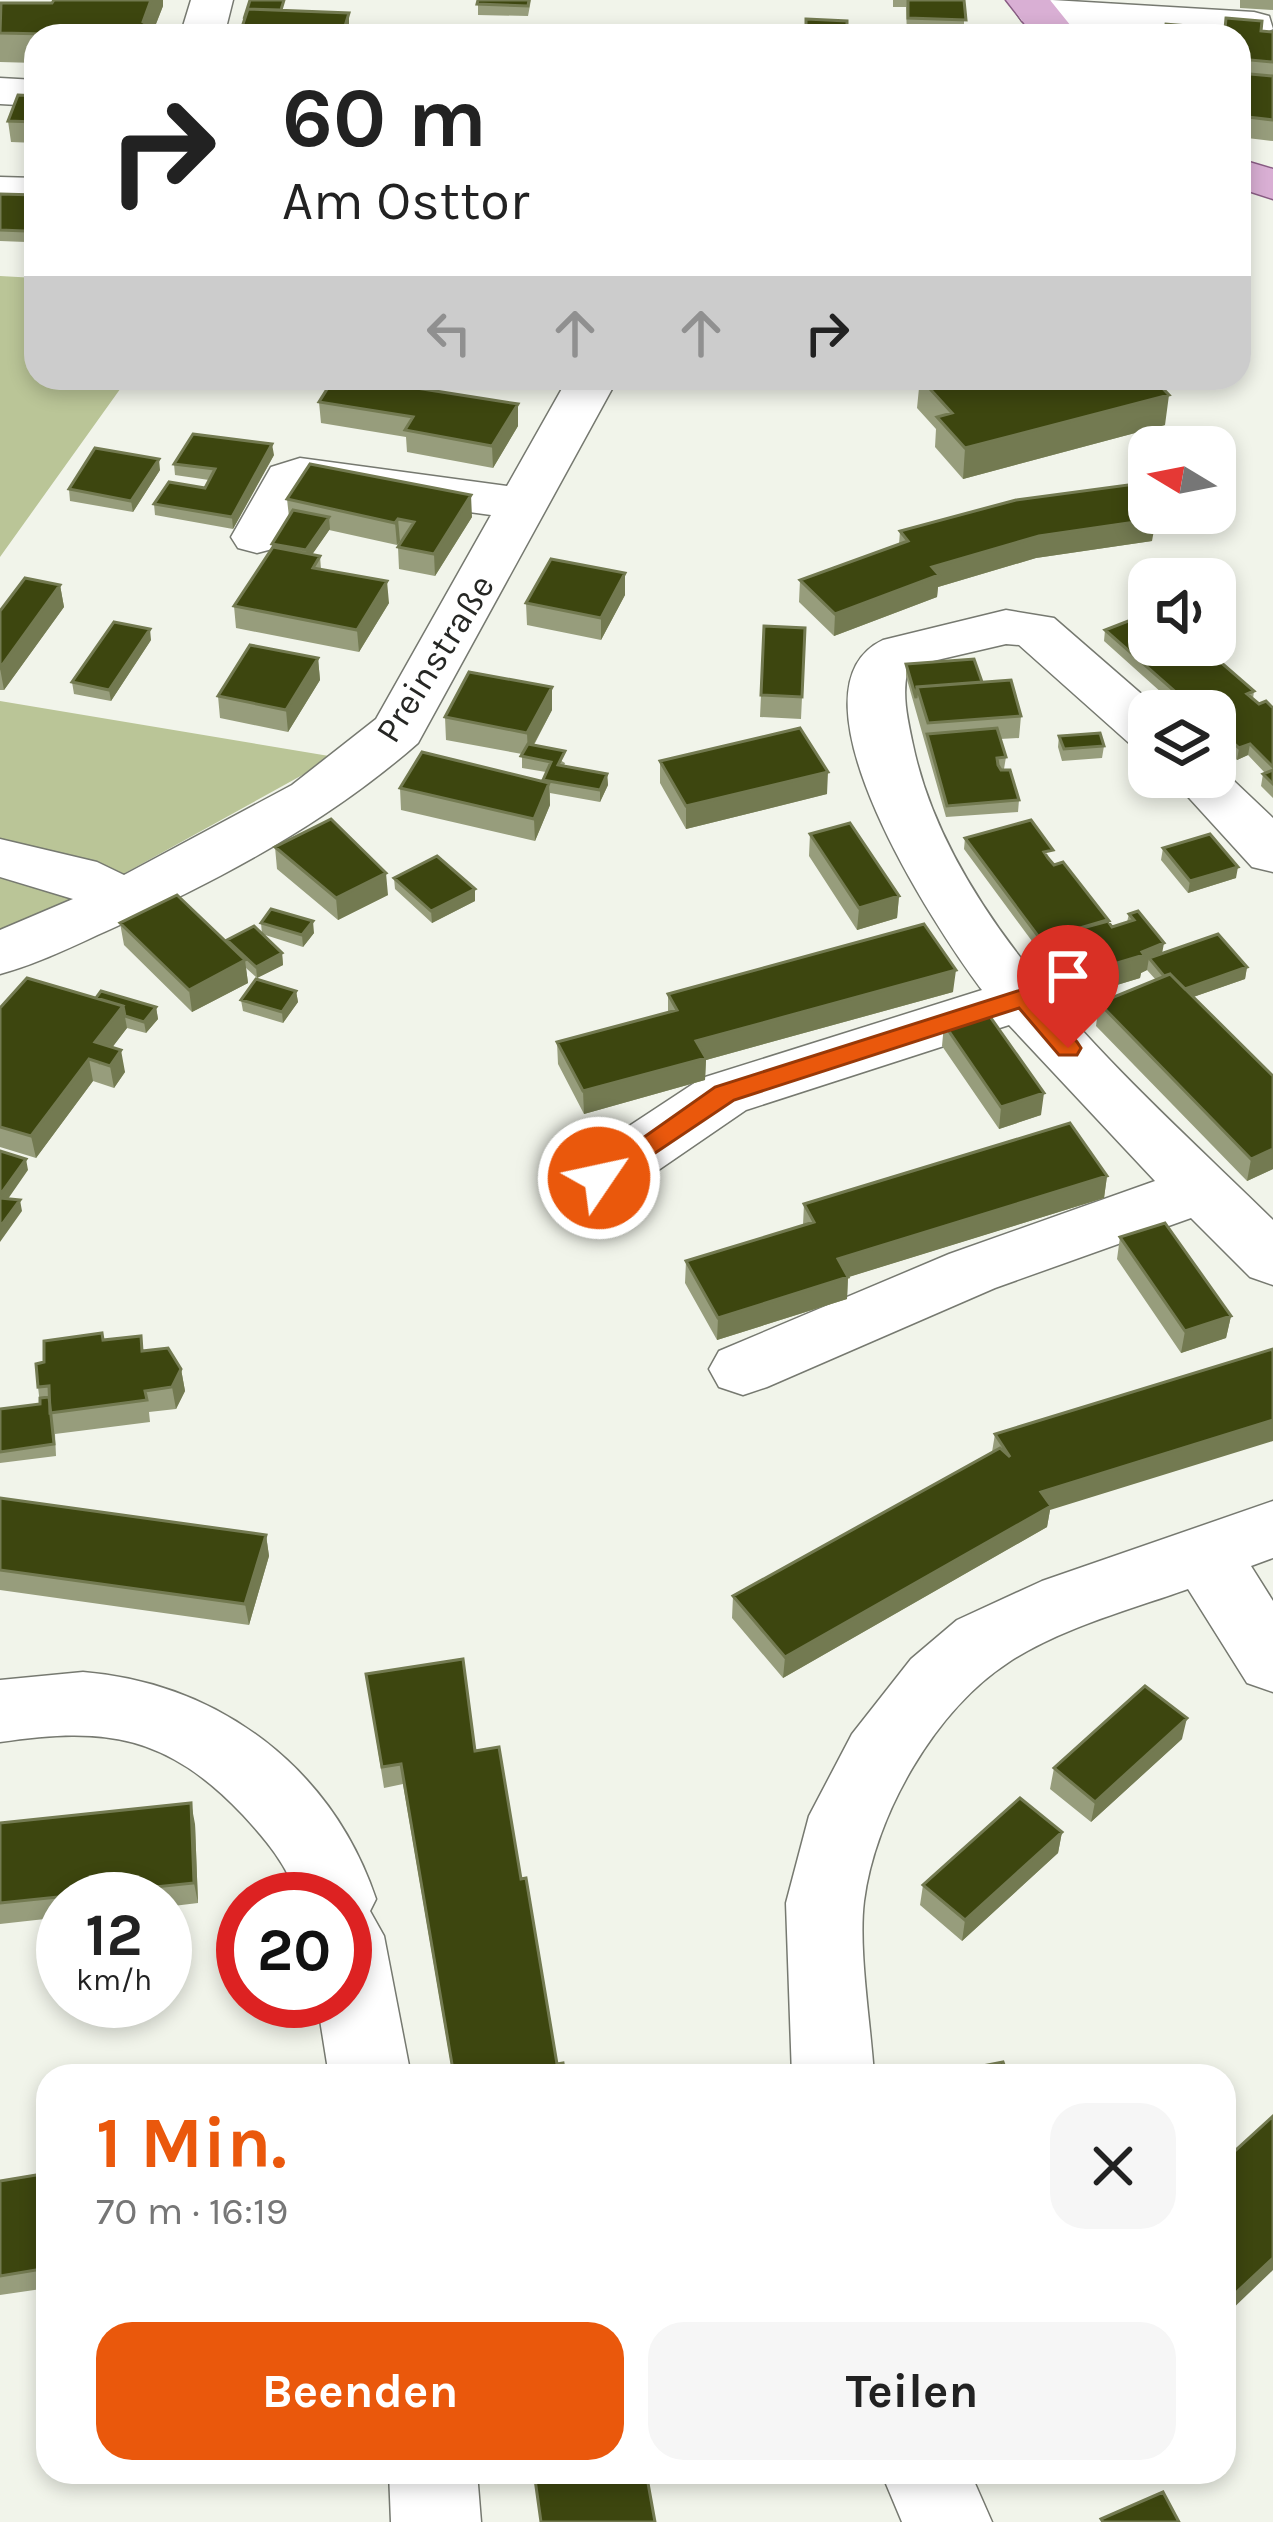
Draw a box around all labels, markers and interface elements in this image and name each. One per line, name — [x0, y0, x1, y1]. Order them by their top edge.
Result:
text: 60 m — [282, 69, 487, 167]
icon: right — [84, 72, 240, 228]
text: Am Osttor — [282, 169, 529, 233]
icon: left — [416, 300, 482, 366]
icon: ahead — [542, 300, 608, 366]
icon: ahead — [668, 300, 734, 366]
icon: right — [794, 300, 860, 366]
north arrow — [1128, 426, 1236, 534]
map controls — [1128, 426, 1236, 798]
button: sound — [1128, 558, 1236, 666]
street label: Preinstraße — [367, 567, 503, 750]
button: layers — [1128, 690, 1236, 798]
pin — [1017, 925, 1119, 1048]
icon: arrive — [1035, 943, 1101, 1009]
position arrow — [536, 1115, 662, 1241]
speed limit sign: 20 — [216, 1872, 372, 2028]
text: 12 — [85, 1900, 143, 1970]
text: km/h — [76, 1962, 152, 1998]
text: 1 Min. — [96, 2101, 287, 2185]
button: close — [1050, 2103, 1176, 2229]
text: 70 m · 16:19 — [96, 2188, 288, 2234]
button: Beenden — [96, 2322, 624, 2460]
button: Teilen — [648, 2322, 1176, 2460]

